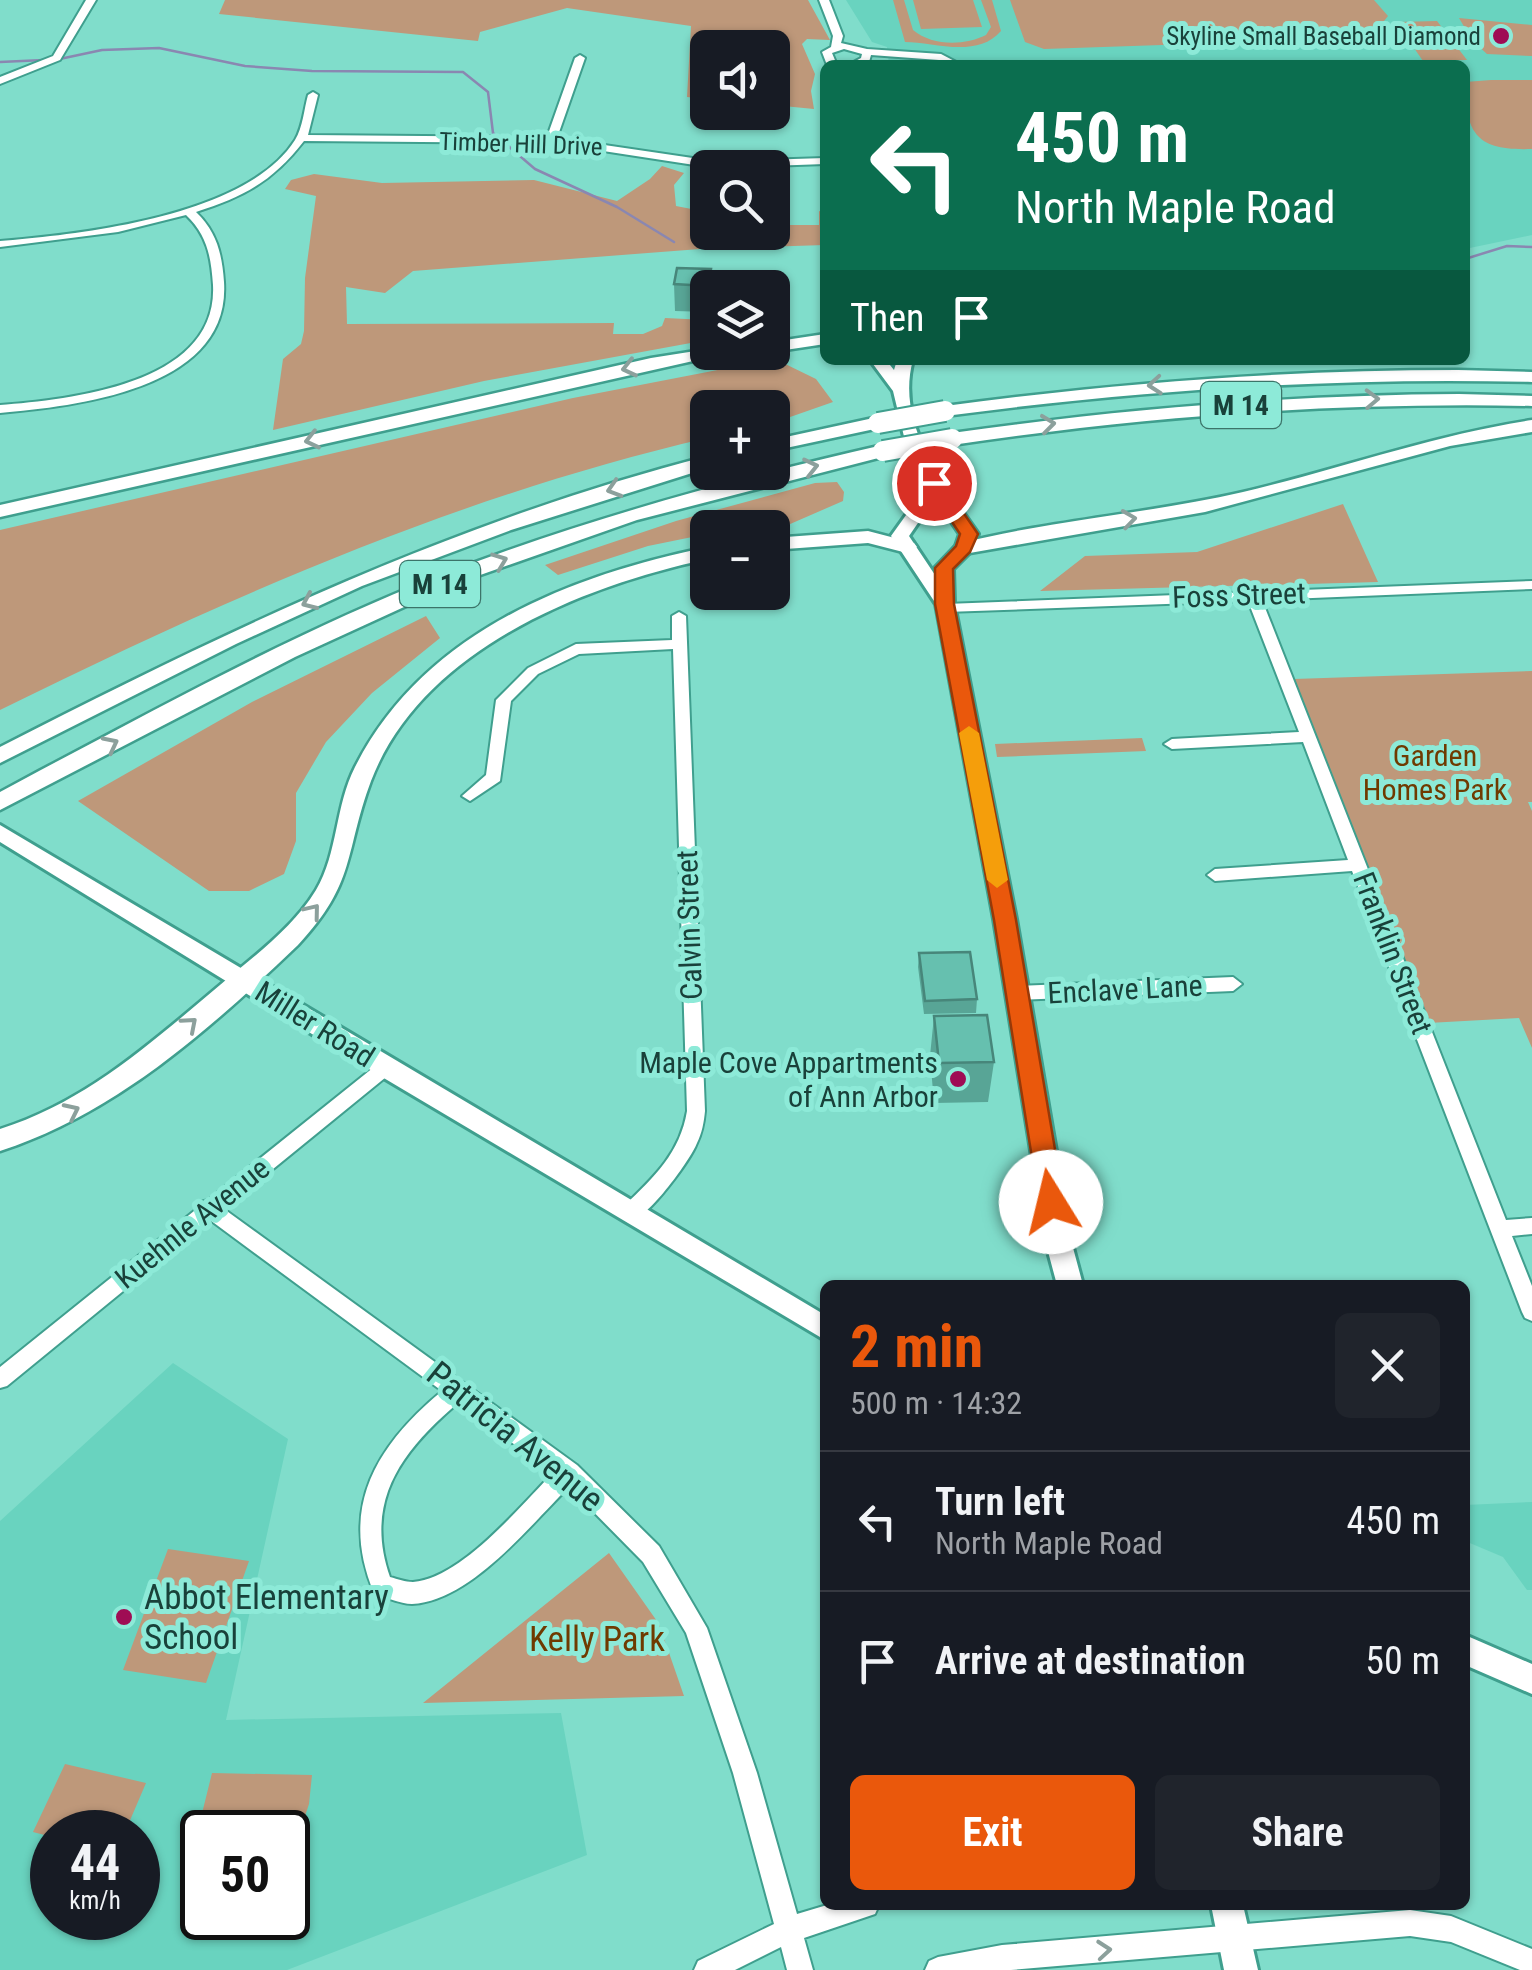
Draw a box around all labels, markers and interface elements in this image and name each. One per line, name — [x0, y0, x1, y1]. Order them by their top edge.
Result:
place label: Skyline Small Baseball Diamond — [1166, 22, 1481, 51]
marker: Skyline Small Baseball Diamond — [1490, 25, 1512, 47]
map controls — [690, 30, 790, 610]
button: sound — [690, 30, 790, 130]
text: 450 m — [1015, 97, 1189, 179]
icon: left — [850, 100, 980, 230]
street label: Timber Hill Drive — [439, 127, 603, 161]
button: search — [690, 150, 790, 250]
text: North Maple Road — [1015, 181, 1336, 234]
button: layers — [690, 270, 790, 370]
icon: arrive — [944, 290, 999, 345]
text: Then — [850, 296, 924, 340]
one-way arrow — [621, 356, 638, 377]
one-way arrow — [1146, 373, 1162, 395]
road number: M 14 — [1201, 382, 1281, 428]
one-way arrow — [1364, 389, 1380, 410]
button: + — [690, 390, 790, 490]
one-way arrow — [1040, 414, 1056, 435]
one-way arrow — [304, 428, 321, 449]
pin — [892, 441, 977, 526]
icon: arrive — [907, 456, 962, 511]
one-way arrow — [802, 458, 819, 479]
one-way arrow — [606, 477, 623, 498]
button: − — [690, 510, 790, 610]
one-way arrow — [1121, 510, 1137, 531]
one-way arrow — [490, 553, 508, 573]
road number: M 14 — [400, 561, 480, 607]
street label: Foss Street — [1172, 575, 1306, 615]
one-way arrow — [301, 590, 319, 610]
one-way arrow — [101, 737, 119, 756]
park label: Garden Homes Park — [1363, 738, 1508, 807]
street label: Calvin Street — [669, 850, 709, 1000]
street label: Franklin Street — [1346, 867, 1440, 1039]
one-way arrow — [301, 905, 319, 923]
street label: Enclave Lane — [1047, 967, 1203, 1011]
street label: Miller Road — [249, 974, 381, 1074]
one-way arrow — [178, 1018, 197, 1036]
place label: Maple Cove Appartments of Ann Arbor — [639, 1045, 938, 1114]
marker: Maple Cove Appartments of Ann Arbor — [947, 1068, 969, 1090]
one-way arrow — [61, 1104, 79, 1124]
street label: Kuehnle Avenue — [108, 1150, 276, 1296]
position arrow — [999, 1150, 1103, 1254]
text: 2 min — [850, 1311, 983, 1382]
button: close — [1335, 1313, 1440, 1418]
street label: Patricia Avenue — [419, 1353, 611, 1521]
text: 500 m · 14:32 — [850, 1384, 1022, 1422]
text: Turn left — [935, 1480, 1065, 1524]
icon: left — [850, 1494, 905, 1549]
text: 450 m — [1346, 1499, 1440, 1543]
text: North Maple Road — [935, 1524, 1163, 1562]
place label: Abbot Elementary School — [144, 1577, 389, 1658]
marker: Abbot Elementary School — [113, 1606, 135, 1628]
park label: Kelly Park — [529, 1619, 665, 1660]
icon: arrive — [850, 1634, 905, 1689]
text: Arrive at destination — [935, 1639, 1245, 1683]
text: 50 m — [1365, 1639, 1440, 1683]
button: Exit — [850, 1775, 1135, 1890]
button: Share — [1155, 1775, 1440, 1890]
speed limit sign: 50 — [180, 1810, 310, 1940]
text: 44 — [70, 1834, 120, 1892]
text: km/h — [69, 1886, 121, 1915]
one-way arrow — [1096, 1940, 1112, 1961]

